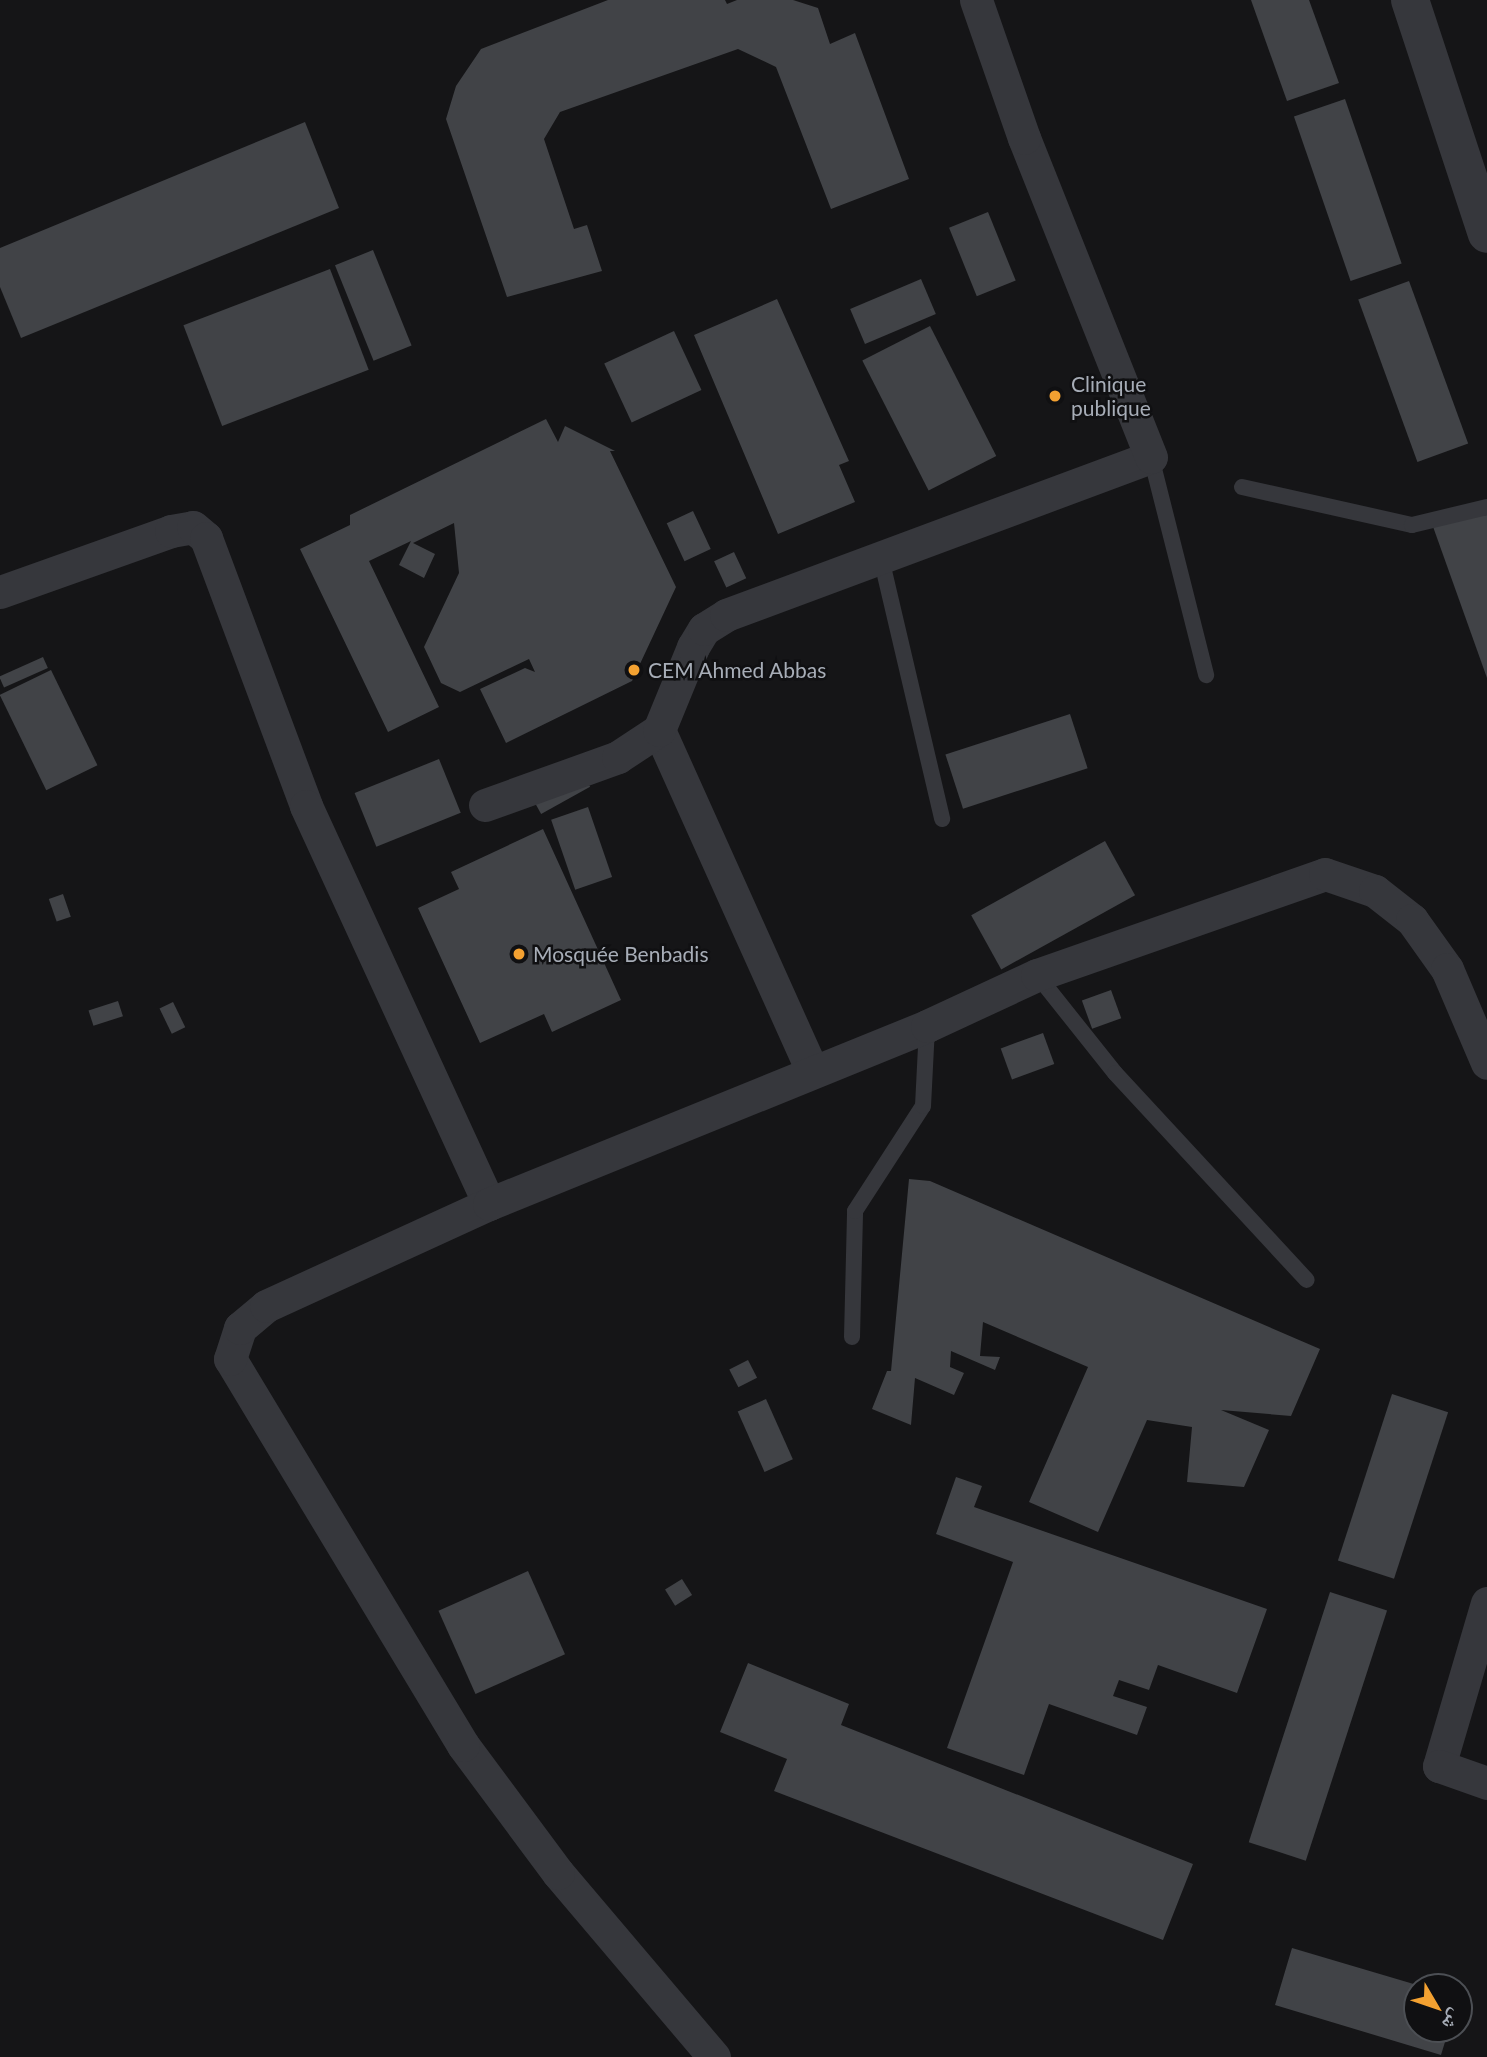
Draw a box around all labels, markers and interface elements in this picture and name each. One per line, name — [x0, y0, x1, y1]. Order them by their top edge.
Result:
place label: Clinique publique — [1071, 371, 1151, 421]
marker: Clinique publique — [1045, 386, 1065, 406]
place label: CEM Ahmed Abbas — [648, 657, 828, 683]
marker: CEM Ahmed Abbas — [626, 662, 642, 678]
place label: Mosquée Benbadis — [533, 941, 709, 967]
marker: Mosquée Benbadis — [511, 946, 527, 962]
north arrow — [1403, 1973, 1473, 2043]
text: ش — [1438, 2005, 1468, 2035]

